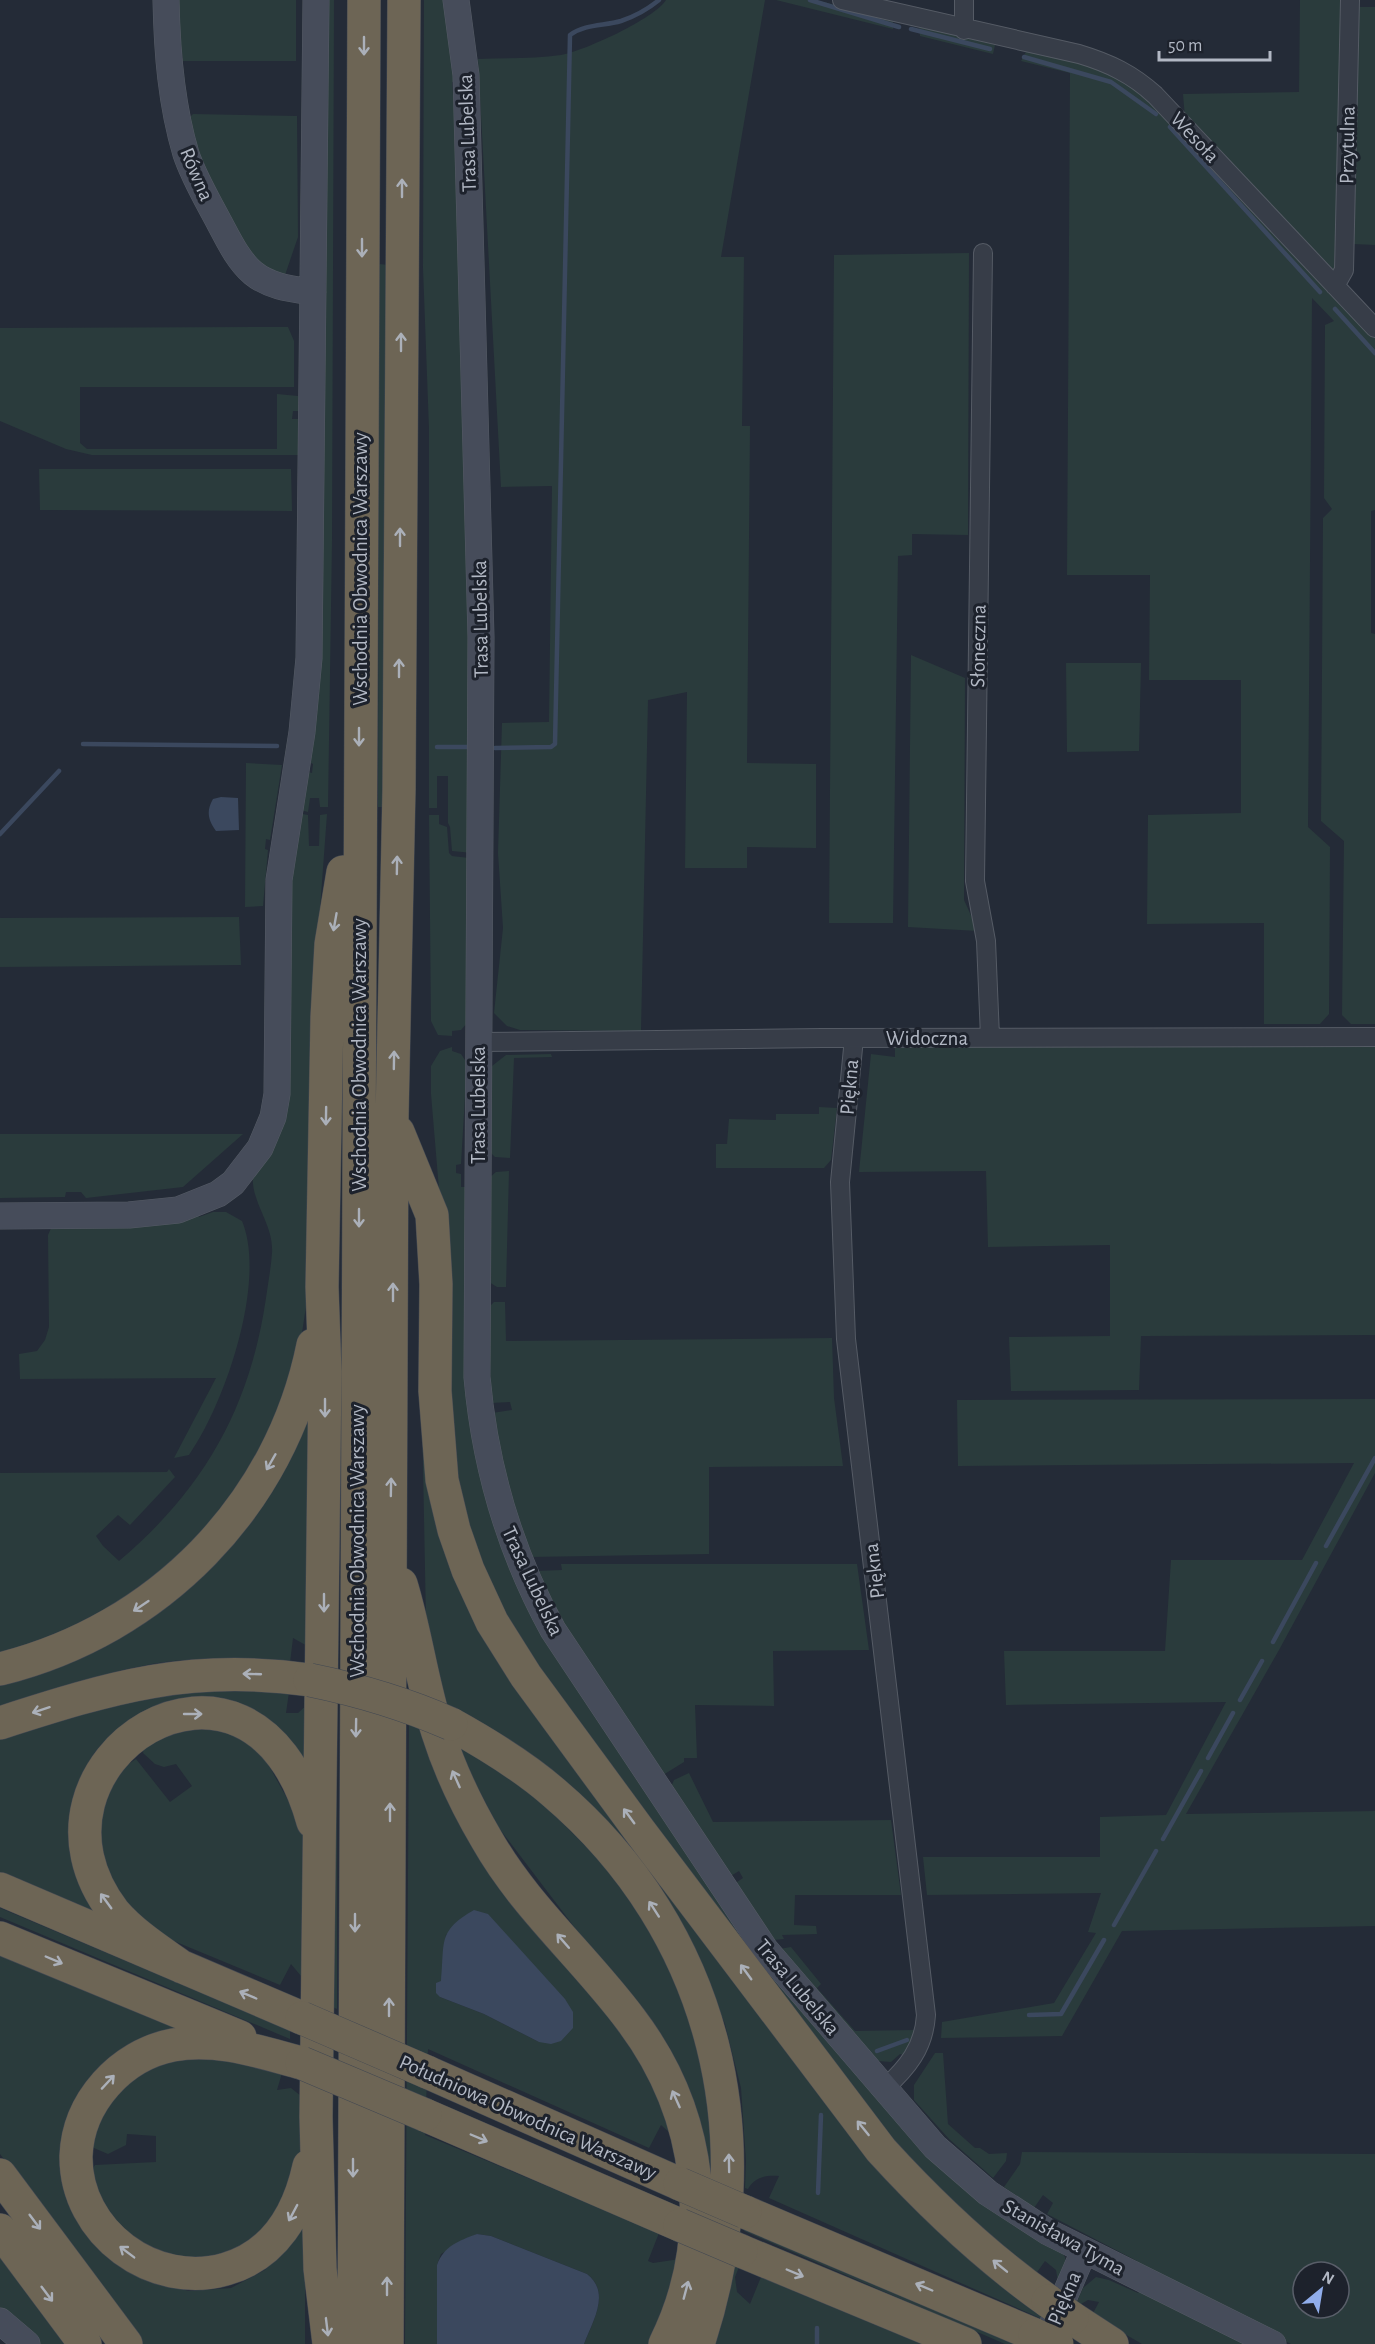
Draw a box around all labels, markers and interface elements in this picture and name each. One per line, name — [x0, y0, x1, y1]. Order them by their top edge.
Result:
scale bar — [1159, 24, 1270, 62]
one-way arrow — [358, 35, 370, 55]
text: 50 m — [1168, 37, 1202, 55]
street label: Trasa Lubelska — [455, 73, 480, 192]
street label: Przytulna — [1336, 105, 1359, 184]
street label: Wesoła — [1166, 108, 1223, 167]
street label: Równa — [176, 144, 217, 204]
one-way arrow — [396, 179, 408, 199]
one-way arrow — [356, 237, 368, 257]
one-way arrow — [395, 332, 407, 352]
street label: Wschodnia Obwodnica Warszawy — [350, 432, 371, 706]
one-way arrow — [394, 527, 406, 547]
street label: Trasa Lubelska — [469, 560, 492, 678]
street label: Słoneczna — [967, 604, 990, 688]
one-way arrow — [393, 658, 405, 678]
one-way arrow — [353, 726, 365, 746]
one-way arrow — [391, 855, 403, 875]
one-way arrow — [329, 911, 340, 931]
street label: Wschodnia Obwodnica Warszawy — [349, 918, 370, 1192]
street label: Widoczna — [886, 1028, 968, 1049]
street label: Trasa Lubelska — [468, 1046, 489, 1164]
one-way arrow — [388, 1050, 400, 1070]
street label: Piękna — [837, 1058, 862, 1116]
one-way arrow — [320, 1106, 332, 1126]
one-way arrow — [353, 1207, 365, 1227]
one-way arrow — [387, 1282, 399, 1302]
one-way arrow — [319, 1398, 331, 1418]
street label: Wschodnia Obwodnica Warszawy — [347, 1404, 368, 1678]
one-way arrow — [264, 1453, 276, 1470]
one-way arrow — [385, 1477, 397, 1497]
street label: Trasa Lubelska — [498, 1523, 567, 1639]
street label: Piękna — [861, 1542, 888, 1600]
one-way arrow — [318, 1593, 329, 1613]
one-way arrow — [134, 1600, 150, 1612]
one-way arrow — [242, 1669, 262, 1680]
one-way arrow — [32, 1705, 51, 1716]
one-way arrow — [182, 1708, 202, 1720]
one-way arrow — [350, 1717, 362, 1737]
one-way arrow — [449, 1771, 461, 1789]
one-way arrow — [384, 1802, 396, 1822]
one-way arrow — [623, 1809, 635, 1825]
one-way arrow — [100, 1894, 112, 1910]
one-way arrow — [648, 1901, 661, 1918]
one-way arrow — [349, 1912, 361, 1932]
one-way arrow — [557, 1933, 570, 1949]
street label: Trasa Lubelska — [752, 1935, 844, 2039]
one-way arrow — [44, 1955, 63, 1966]
one-way arrow — [739, 1965, 752, 1981]
one-way arrow — [239, 1989, 258, 2000]
one-way arrow — [383, 1997, 395, 2017]
street label: Południowa Obwodnica Warszawy — [396, 2051, 660, 2184]
one-way arrow — [101, 2074, 115, 2089]
one-way arrow — [669, 2090, 681, 2108]
one-way arrow — [857, 2120, 870, 2136]
one-way arrow — [469, 2133, 487, 2144]
one-way arrow — [723, 2154, 734, 2174]
one-way arrow — [347, 2158, 359, 2178]
street label: Stanisława Tyma — [999, 2195, 1129, 2280]
one-way arrow — [287, 2204, 298, 2222]
one-way arrow — [29, 2213, 41, 2229]
one-way arrow — [119, 2246, 135, 2258]
one-way arrow — [993, 2260, 1009, 2273]
north arrow — [1291, 2260, 1351, 2320]
one-way arrow — [785, 2268, 803, 2279]
street label: Piękna — [1044, 2268, 1085, 2328]
text: N — [1319, 2268, 1337, 2288]
one-way arrow — [381, 2276, 393, 2296]
one-way arrow — [680, 2281, 692, 2300]
one-way arrow — [915, 2281, 933, 2292]
one-way arrow — [41, 2285, 54, 2301]
one-way arrow — [321, 2317, 332, 2337]

